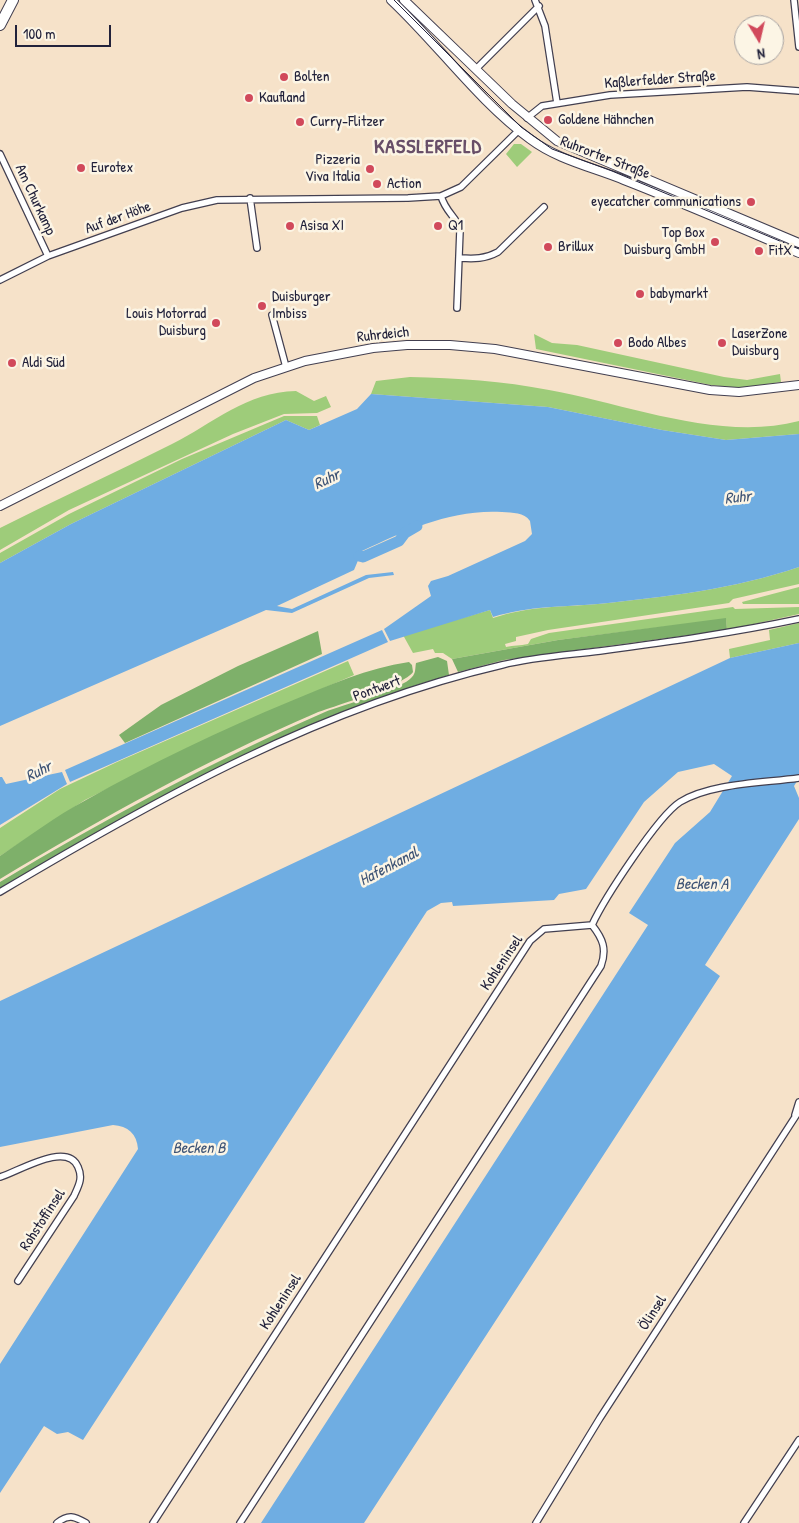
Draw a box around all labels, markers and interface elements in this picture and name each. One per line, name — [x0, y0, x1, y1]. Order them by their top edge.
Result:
scale bar — [18, 15, 114, 47]
north arrow — [734, 15, 784, 65]
text: 100 m — [23, 23, 56, 44]
text: N — [756, 44, 766, 64]
street label: Kaßlerfelder Straße — [604, 67, 716, 93]
place label: Bolten — [294, 68, 330, 86]
marker: Bolten — [278, 71, 290, 83]
place label: Kaufland — [259, 89, 305, 107]
marker: Kaufland — [243, 92, 255, 104]
place label: Goldene Hähnchen — [558, 111, 654, 129]
place label: Curry-Flitzer — [310, 113, 384, 131]
marker: Goldene Hähnchen — [542, 114, 554, 126]
marker: Curry-Flitzer — [294, 116, 306, 128]
street label: Ruhrorter Straße — [558, 133, 652, 183]
district label: KASSLERFELD — [373, 136, 483, 160]
place label: Pizzeria Viva Italia — [305, 151, 360, 186]
place label: Eurotex — [91, 159, 133, 177]
street label: Am Churkamp — [11, 162, 59, 238]
marker: Eurotex — [75, 162, 87, 174]
marker: Pizzeria Viva Italia — [364, 163, 376, 175]
place label: Action — [387, 175, 421, 193]
marker: Action — [371, 178, 383, 190]
place label: eyecatcher communications — [591, 193, 741, 211]
marker: eyecatcher communications — [745, 196, 757, 208]
street label: Auf der Höhe — [83, 198, 153, 238]
place label: Asisa XI — [300, 217, 344, 235]
place label: Q1 — [448, 217, 463, 235]
marker: Asisa XI — [284, 220, 296, 232]
marker: Q1 — [432, 220, 444, 232]
place label: Top Box Duisburg GmbH — [624, 224, 705, 259]
marker: Top Box Duisburg GmbH — [709, 236, 721, 248]
place label: Brillux — [558, 238, 594, 256]
marker: Brillux — [542, 241, 554, 253]
place label: FitX — [769, 242, 792, 260]
marker: FitX — [753, 245, 765, 257]
place label: babymarkt — [650, 285, 708, 303]
place label: Duisburger Imbiss — [272, 288, 331, 323]
marker: babymarkt — [634, 288, 646, 300]
marker: Duisburger Imbiss — [256, 300, 268, 312]
place label: Louis Motorrad Duisburg — [126, 305, 206, 340]
marker: Louis Motorrad Duisburg — [210, 317, 222, 329]
street label: Ruhrdeich — [356, 323, 410, 347]
place label: LaserZone Duisburg — [732, 325, 787, 360]
place label: Bodo Albes — [628, 334, 686, 352]
marker: Bodo Albes — [612, 337, 624, 349]
marker: LaserZone Duisburg — [716, 337, 728, 349]
place label: Aldi Süd — [22, 354, 65, 372]
marker: Aldi Süd — [6, 357, 18, 369]
water label: Ruhr — [311, 466, 343, 494]
water label: Ruhr — [724, 487, 752, 509]
street label: Pontwert — [351, 672, 403, 706]
water label: Ruhr — [23, 757, 55, 787]
water label: Hafenkanal — [356, 844, 422, 890]
water label: Becken A — [676, 875, 728, 895]
street label: Kohleninsel — [477, 932, 527, 994]
water label: Becken B — [173, 1139, 225, 1159]
street label: Rohstoffinsel — [16, 1186, 70, 1254]
street label: Kohleninsel — [256, 1271, 306, 1333]
street label: Ölinsel — [635, 1292, 671, 1334]

